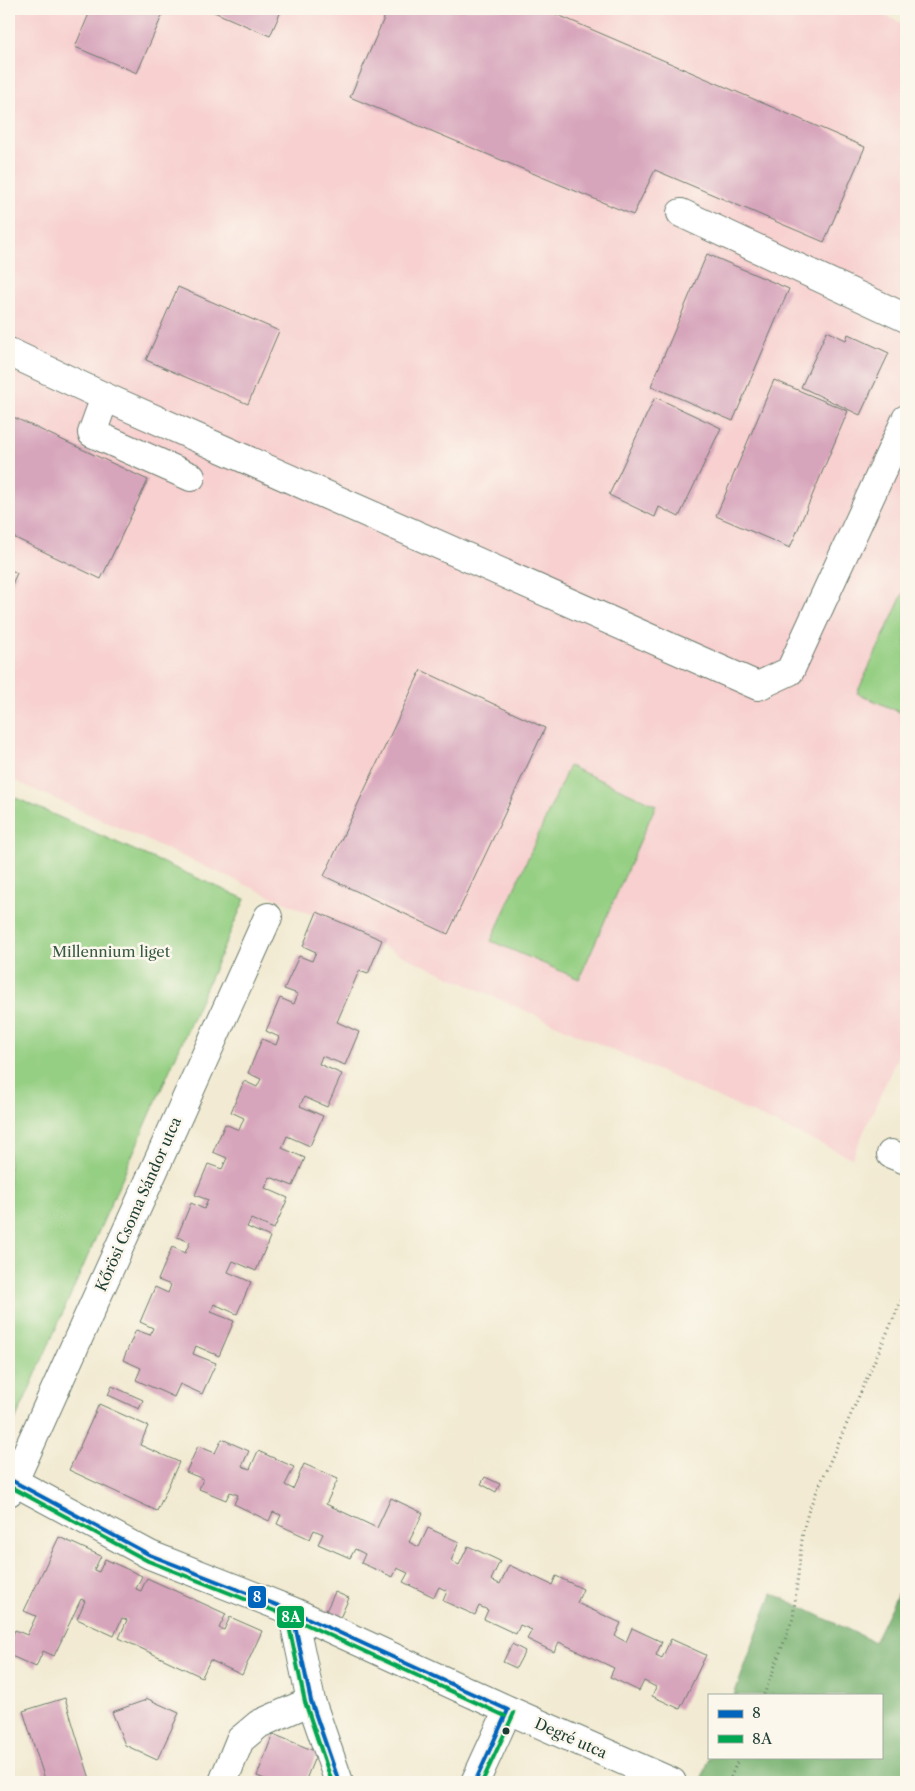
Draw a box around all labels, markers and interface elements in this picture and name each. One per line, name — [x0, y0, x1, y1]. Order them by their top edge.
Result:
park label: Millennium liget — [52, 942, 171, 961]
street label: Kőrösi Csoma Sándor utca — [91, 1114, 185, 1294]
line badge: 8 — [247, 1585, 267, 1609]
text: 8 — [253, 1588, 261, 1606]
line badge: 8A — [276, 1605, 305, 1629]
text: 8A — [281, 1608, 302, 1626]
legend — [708, 1694, 882, 1758]
text: 8 — [752, 1703, 761, 1722]
street label: Degré utca — [532, 1714, 610, 1762]
unlabelled marker — [501, 1726, 511, 1736]
text: 8A — [752, 1729, 773, 1748]

